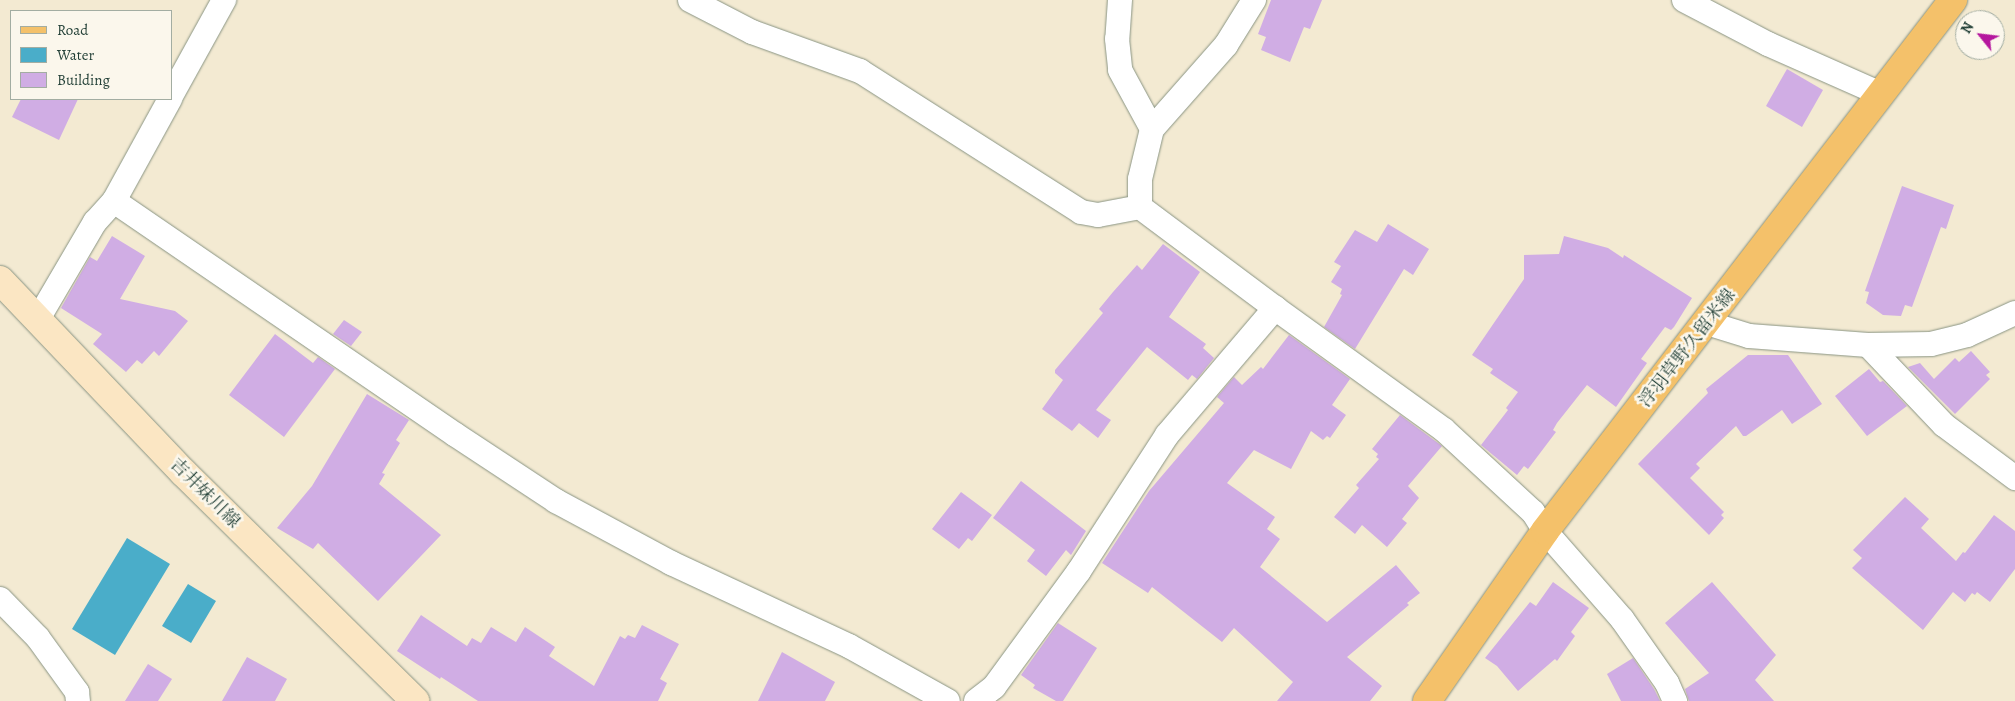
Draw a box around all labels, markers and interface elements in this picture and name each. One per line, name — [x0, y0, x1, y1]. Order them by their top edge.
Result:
legend — [10, 10, 172, 100]
north arrow — [1955, 10, 2005, 60]
text: N — [1957, 19, 1978, 37]
text: Road — [57, 20, 88, 40]
text: Water — [57, 45, 94, 65]
text: Building — [57, 70, 110, 90]
street label: 浮羽草野久留米線 — [1634, 285, 1740, 411]
street label: 吉井妹川線 — [166, 454, 244, 532]

